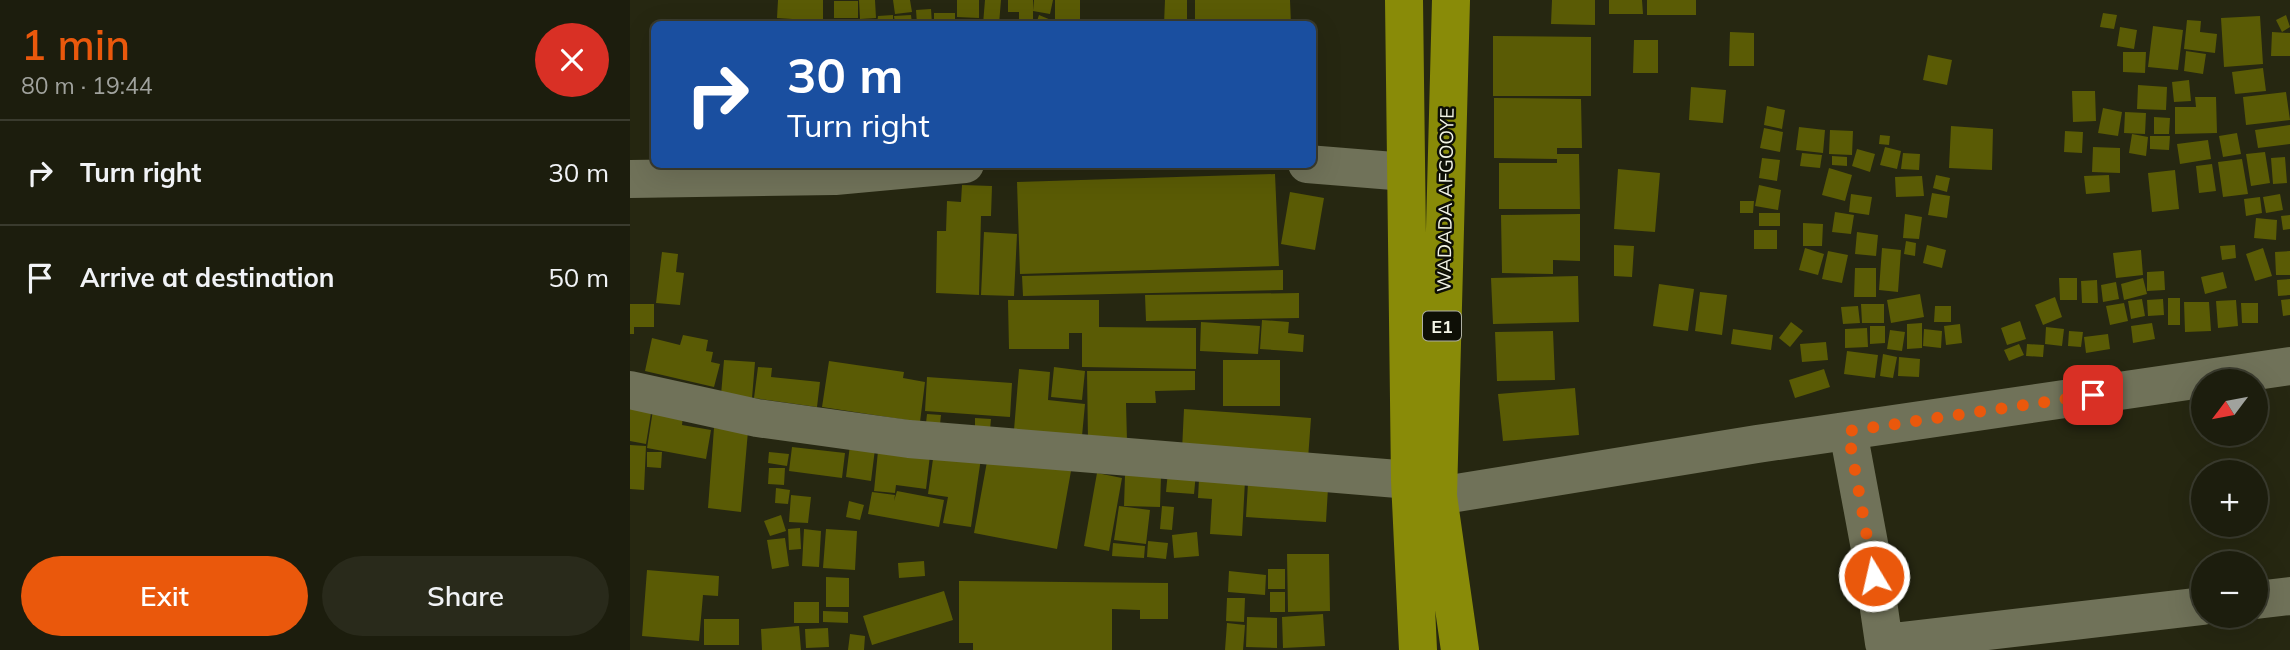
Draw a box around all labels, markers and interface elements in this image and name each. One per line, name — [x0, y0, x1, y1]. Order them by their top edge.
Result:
text: 1 min — [21, 18, 130, 71]
button: close — [535, 23, 609, 97]
text: 30 m — [787, 44, 903, 105]
icon: right — [672, 49, 763, 140]
text: 80 m · 19:44 — [21, 71, 153, 100]
text: Turn right — [787, 105, 930, 145]
street label: WADADA AFGOOYE — [1431, 108, 1459, 292]
icon: right — [21, 154, 59, 192]
text: Turn right — [80, 156, 201, 189]
text: 30 m — [548, 156, 609, 189]
icon: arrive — [21, 259, 59, 297]
text: Arrive at destination — [80, 261, 335, 294]
text: 50 m — [548, 261, 609, 294]
road number: E1 — [1423, 312, 1461, 340]
pin — [2063, 365, 2123, 425]
north arrow — [2191, 369, 2268, 446]
map controls — [2191, 369, 2268, 628]
icon: arrive — [2074, 376, 2112, 414]
button: + — [2191, 460, 2268, 537]
position arrow — [1837, 539, 1911, 613]
button: − — [2191, 551, 2268, 628]
button: Exit — [21, 556, 308, 636]
button: Share — [322, 556, 609, 636]

